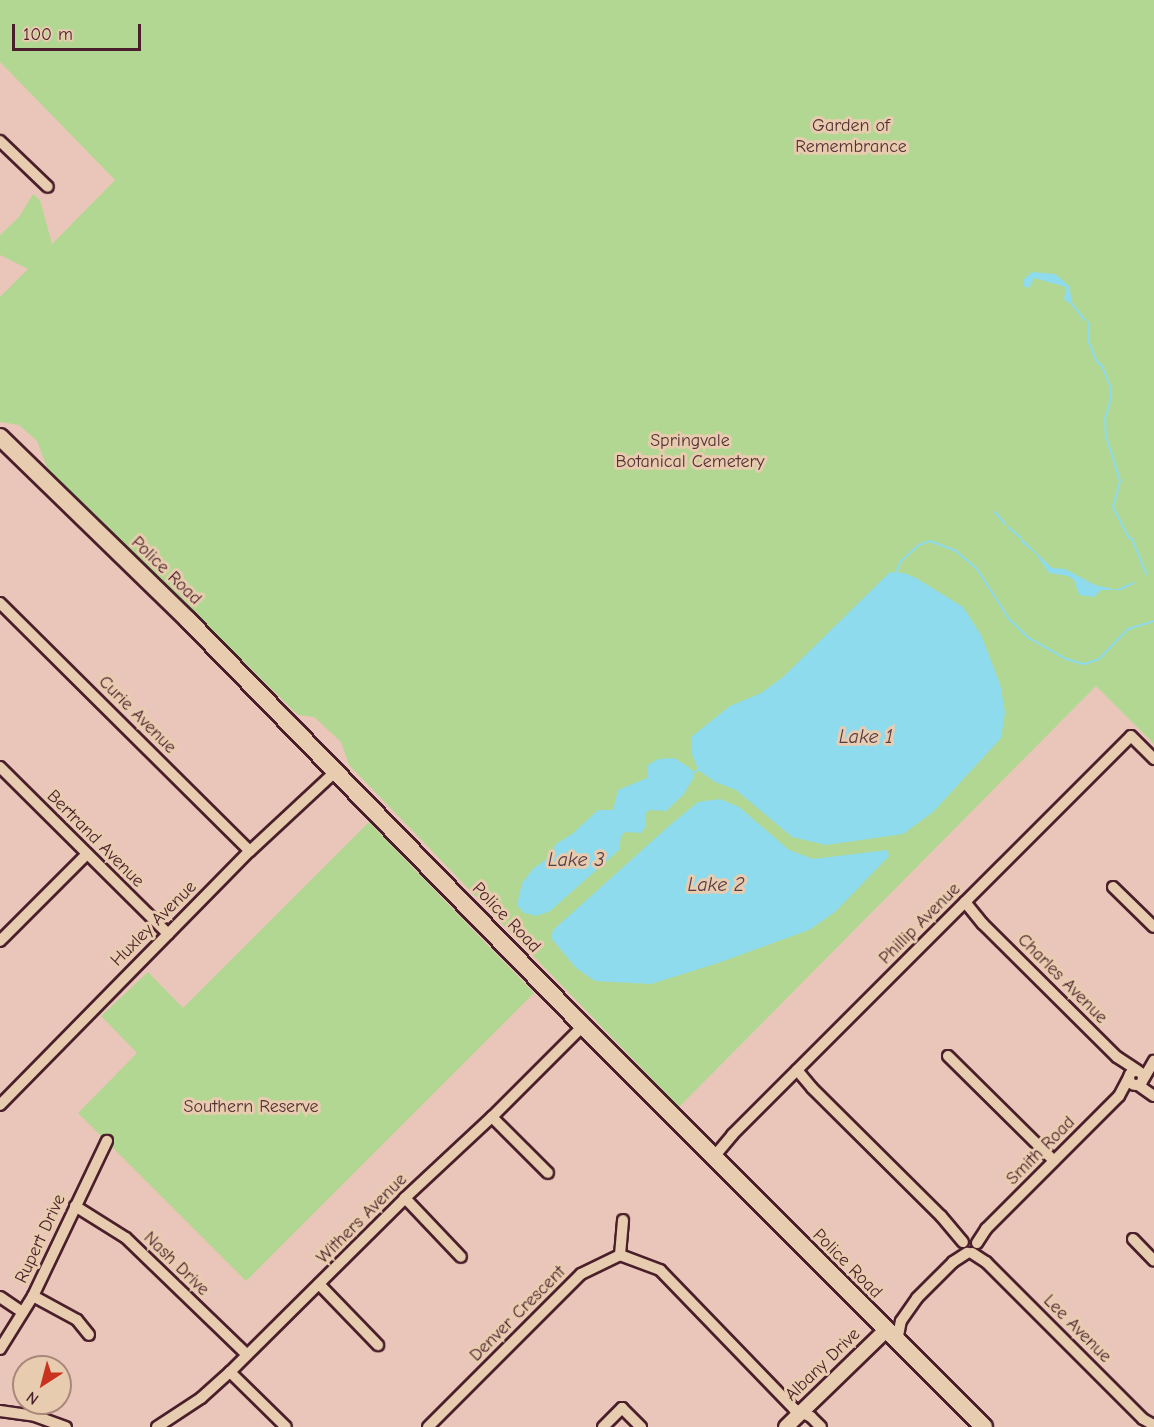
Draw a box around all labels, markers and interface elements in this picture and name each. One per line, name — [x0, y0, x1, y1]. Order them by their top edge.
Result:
scale bar — [15, 12, 144, 50]
text: 100 m — [23, 24, 73, 45]
park label: Garden of Remembrance — [795, 116, 907, 158]
park label: Springvale Botanical Cemetery — [615, 431, 765, 474]
street label: Police Road — [126, 532, 206, 610]
street label: Curie Avenue — [94, 672, 180, 758]
water label: Lake 1 — [839, 724, 893, 748]
street label: Bertrand Avenue — [42, 786, 148, 892]
water label: Lake 3 — [548, 847, 604, 871]
water label: Lake 2 — [687, 872, 745, 896]
street label: Huxley Avenue — [107, 877, 201, 971]
street label: Police Road — [467, 878, 545, 958]
street label: Phillip Avenue — [875, 879, 965, 969]
street label: Charles Avenue — [1013, 930, 1111, 1028]
park label: Southern Reserve — [184, 1096, 318, 1118]
street label: Smith Road — [1002, 1112, 1080, 1190]
street label: Withers Avenue — [312, 1169, 412, 1269]
street label: Rupert Drive — [11, 1191, 71, 1287]
street label: Police Road — [808, 1225, 886, 1303]
street label: Nash Drive — [139, 1227, 213, 1301]
street label: Denver Crescent — [466, 1262, 570, 1366]
street label: Lee Avenue — [1038, 1290, 1116, 1368]
street label: Albany Drive — [781, 1324, 865, 1406]
north arrow — [12, 1355, 72, 1415]
text: N — [23, 1388, 42, 1408]

